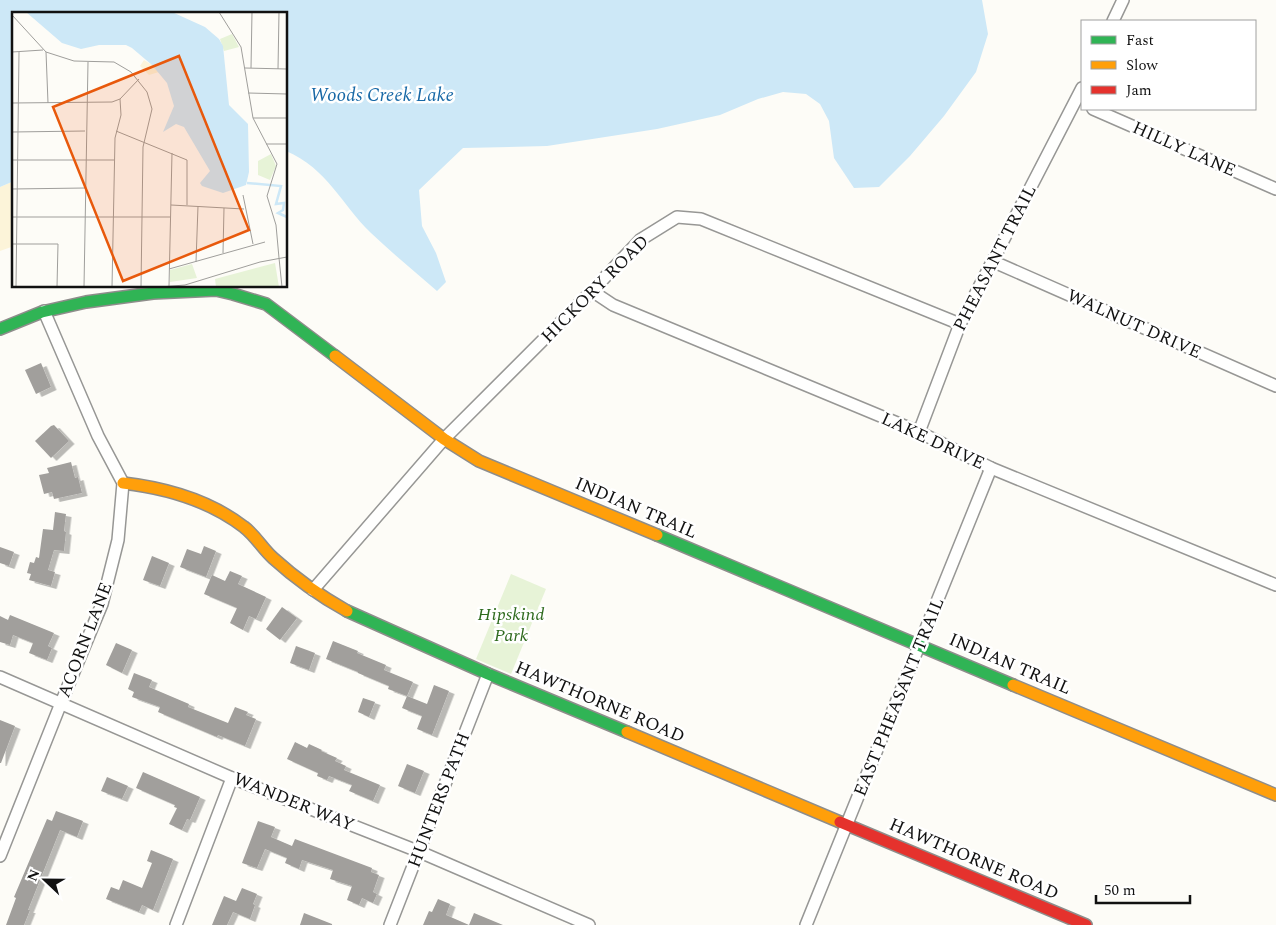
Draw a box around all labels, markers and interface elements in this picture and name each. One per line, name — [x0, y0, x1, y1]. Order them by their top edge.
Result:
inset map — [12, 12, 288, 288]
legend — [1081, 20, 1256, 110]
text: Fast — [1126, 29, 1154, 52]
text: Slow — [1126, 54, 1158, 77]
text: Jam — [1126, 79, 1152, 102]
water label: Woods Creek Lake — [310, 81, 454, 110]
street label: HILLY LANE — [1128, 114, 1240, 184]
street label: PHEASANT TRAIL — [946, 180, 1044, 336]
street label: HICKORY ROAD — [535, 229, 655, 349]
street label: WALNUT DRIVE — [1062, 282, 1206, 366]
street label: LAKE DRIVE — [877, 405, 989, 477]
street label: INDIAN TRAIL — [571, 470, 701, 546]
street label: ACORN LANE — [51, 578, 119, 702]
street label: EAST PHEASANT TRAIL — [847, 593, 951, 801]
park label: Hipskind Park — [478, 601, 544, 649]
street label: INDIAN TRAIL — [945, 626, 1075, 702]
street label: HAWTHORNE ROAD — [511, 654, 689, 750]
street label: HUNTERS PATH — [401, 728, 477, 872]
street label: WANDER WAY — [229, 765, 359, 839]
street label: HAWTHORNE ROAD — [885, 811, 1063, 907]
north arrow — [20, 855, 70, 905]
text: N — [22, 866, 45, 885]
scale bar — [1096, 872, 1190, 904]
text: 50 m — [1104, 879, 1136, 902]

